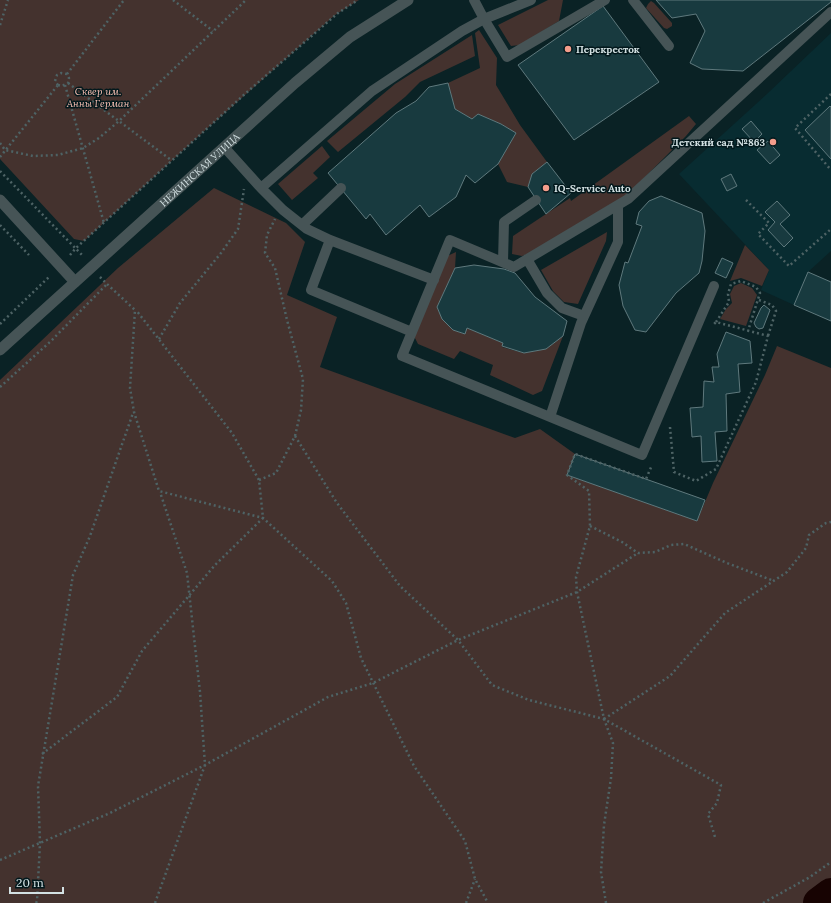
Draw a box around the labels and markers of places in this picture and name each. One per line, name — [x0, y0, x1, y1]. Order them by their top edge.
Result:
place label: Перекресток — [576, 43, 640, 56]
marker: Перекресток — [563, 44, 573, 54]
place label: Детский сад №863 — [671, 136, 765, 149]
marker: Детский сад №863 — [768, 137, 778, 147]
place label: IQ-Service Auto — [554, 182, 631, 195]
marker: IQ-Service Auto — [541, 183, 551, 193]

